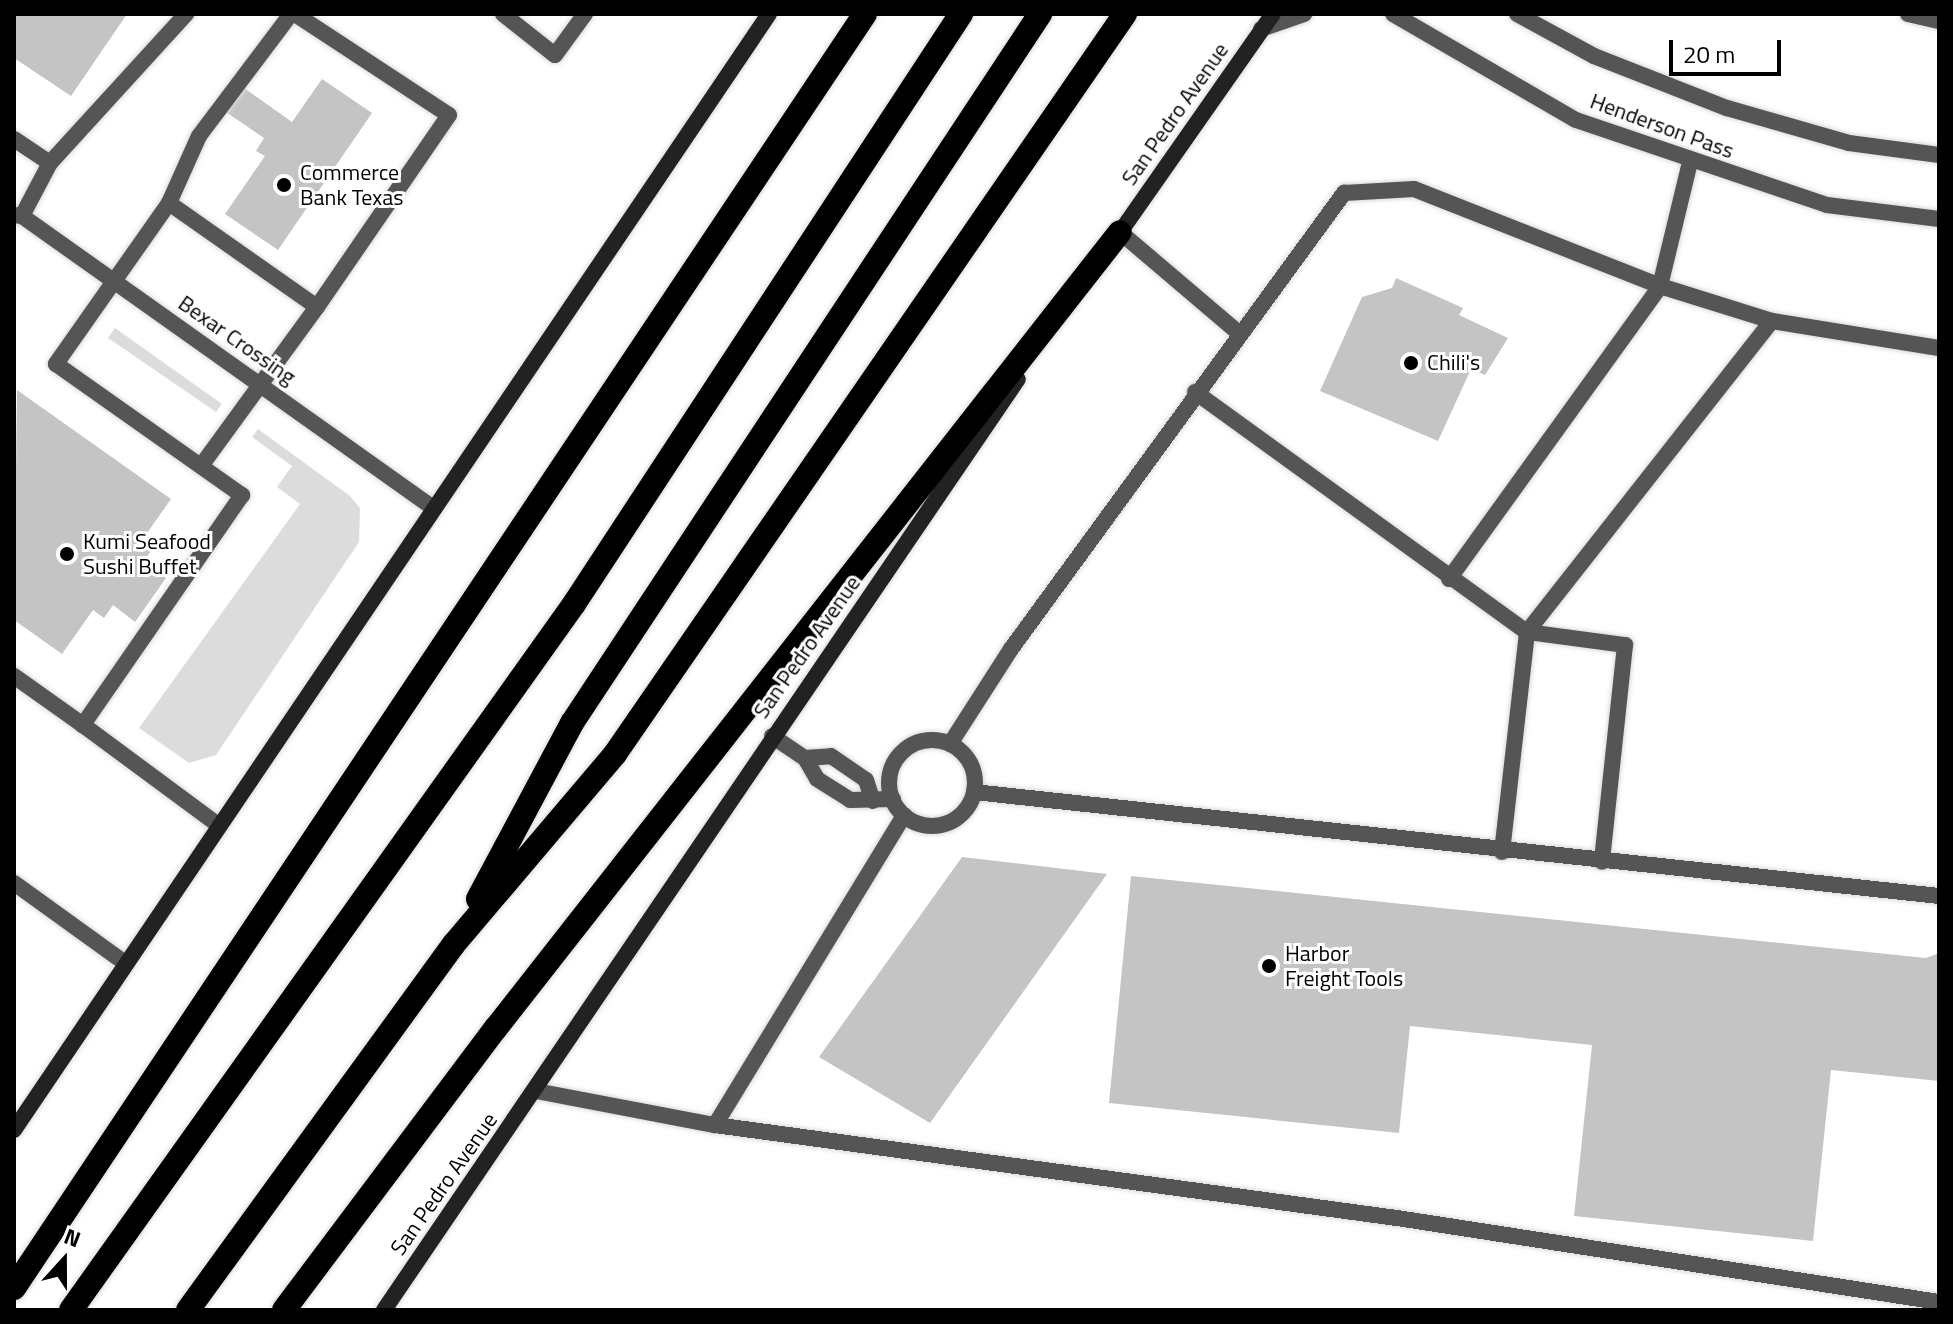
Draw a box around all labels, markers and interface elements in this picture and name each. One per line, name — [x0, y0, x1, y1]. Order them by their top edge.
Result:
scale bar — [1673, 24, 1785, 74]
text: 20 m — [1683, 36, 1735, 72]
street label: San Pedro Avenue — [1116, 38, 1234, 190]
street label: Henderson Pass — [1587, 88, 1737, 164]
place label: Commerce Bank Texas — [300, 159, 403, 210]
marker: Commerce Bank Texas — [275, 176, 293, 194]
street label: Bexar Crossing — [173, 290, 301, 390]
place label: Chili's — [1427, 350, 1480, 376]
marker: Chili's — [1402, 354, 1420, 372]
place label: Kumi Seafood Sushi Buffet — [83, 528, 211, 580]
marker: Kumi Seafood Sushi Buffet — [58, 545, 76, 563]
street label: San Pedro Avenue — [748, 571, 866, 723]
place label: Harbor Freight Tools — [1285, 940, 1403, 992]
marker: Harbor Freight Tools — [1260, 957, 1278, 975]
street label: San Pedro Avenue — [385, 1108, 503, 1260]
text: N — [59, 1219, 86, 1256]
north arrow — [24, 1220, 104, 1300]

